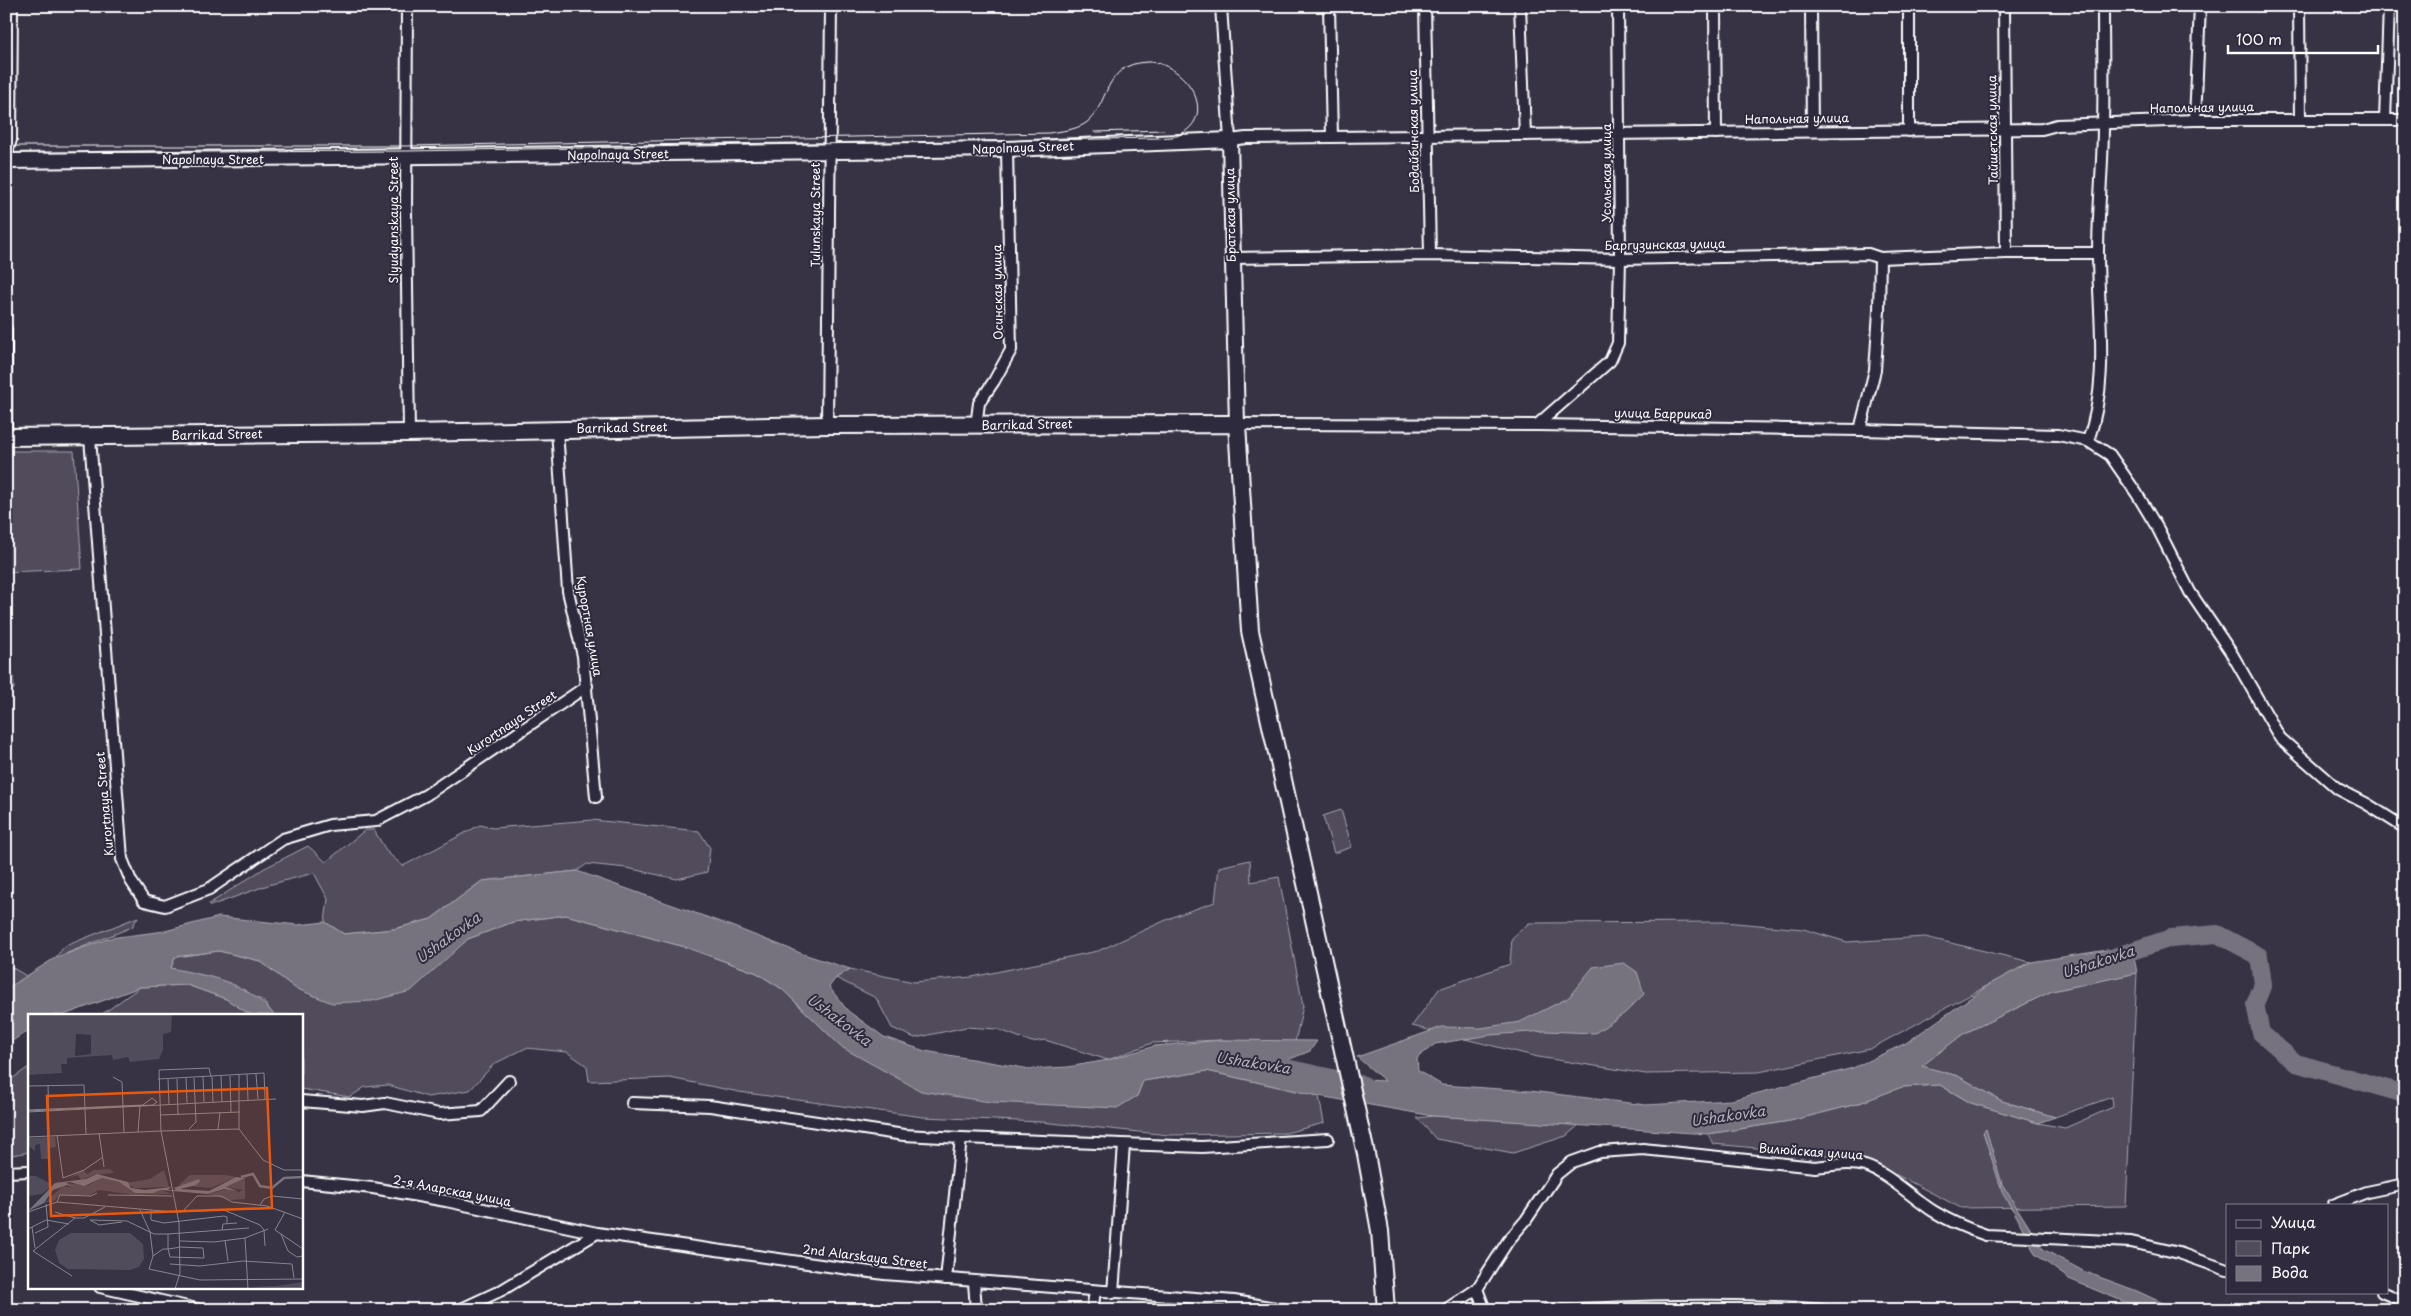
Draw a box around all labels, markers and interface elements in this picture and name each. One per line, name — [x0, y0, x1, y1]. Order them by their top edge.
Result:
scale bar — [2228, 22, 2378, 54]
text: 100 m — [2236, 27, 2282, 50]
street label: Бодайбинская улица — [1403, 69, 1423, 193]
street label: Тайшетская улица — [1982, 74, 2002, 185]
street label: Напольная улица — [2150, 97, 2255, 117]
street label: Напольная улица — [1745, 108, 1850, 128]
street label: Усольская улица — [1597, 123, 1615, 223]
street label: Napolnaya Street — [972, 136, 1074, 158]
street label: Napolnaya Street — [567, 144, 669, 164]
street label: Napolnaya Street — [162, 150, 264, 168]
street label: Slyudyanskaya Street — [384, 156, 402, 283]
street label: Tulunskaya Street — [806, 163, 824, 267]
street label: Братская улица — [1220, 167, 1240, 262]
street label: Баргузинская улица — [1604, 234, 1726, 254]
street label: Осинская улица — [987, 244, 1007, 340]
street label: улица Баррикад — [1614, 403, 1712, 423]
street label: Barrikad Street — [981, 414, 1073, 434]
street label: Barrikad Street — [576, 417, 668, 437]
street label: Barrikad Street — [171, 424, 263, 444]
street label: Курортная улица — [572, 574, 608, 678]
street label: Kurortnaya Street — [463, 685, 560, 759]
street label: Kurortnaya Street — [90, 751, 118, 857]
water label: Ushakovka — [411, 906, 485, 968]
water label: Ushakovka — [2059, 940, 2138, 983]
water label: Ushakovka — [803, 989, 876, 1051]
inset map — [28, 1014, 302, 1288]
water label: Ushakovka — [1214, 1046, 1293, 1079]
water label: Ushakovka — [1689, 1100, 1768, 1131]
street label: Вилюйская улица — [1758, 1138, 1864, 1164]
street label: 2-я Аларская улица — [391, 1170, 513, 1210]
legend — [2226, 1204, 2388, 1294]
text: Улица — [2271, 1210, 2316, 1233]
text: Парк — [2271, 1236, 2310, 1259]
street label: 2nd Alarskaya Street — [802, 1239, 929, 1273]
text: Вода — [2271, 1260, 2309, 1283]

